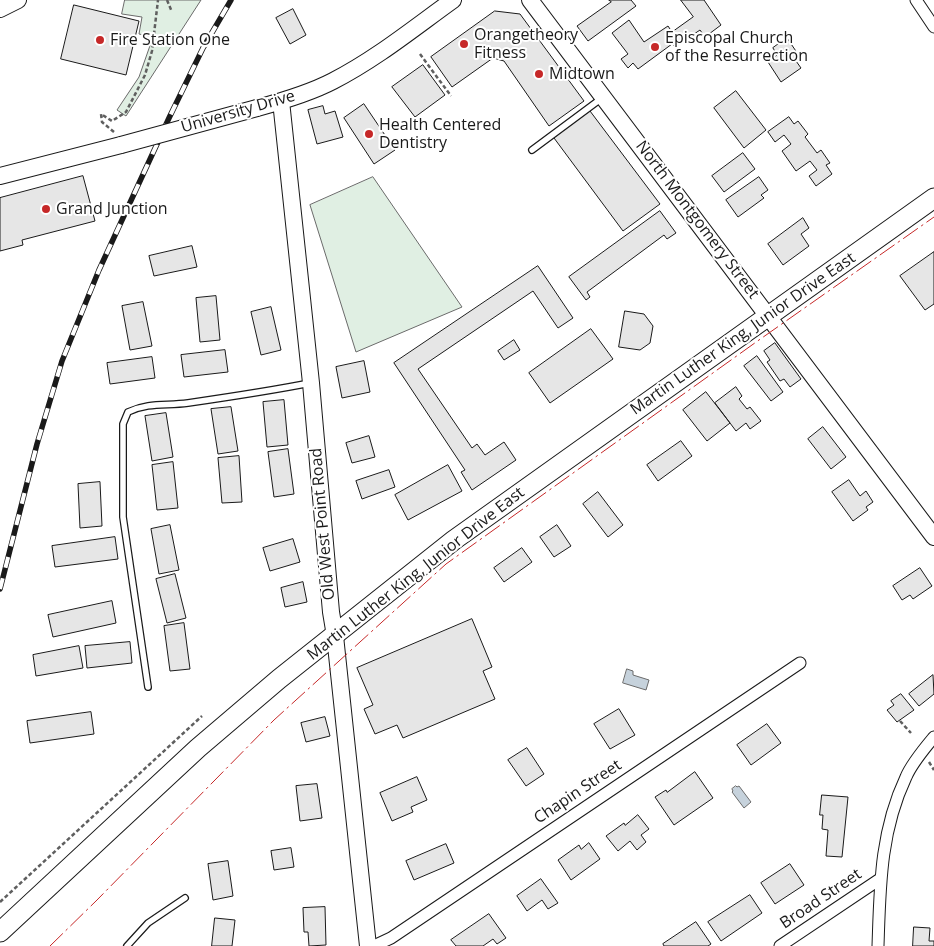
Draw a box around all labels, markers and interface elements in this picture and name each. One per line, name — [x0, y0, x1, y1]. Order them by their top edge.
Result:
place label: Orangetheory Fitness — [474, 25, 578, 63]
place label: Episcopal Church of the Resurrection — [665, 28, 808, 66]
place label: Fire Station One — [110, 30, 230, 50]
marker: Fire Station One — [94, 34, 106, 46]
marker: Orangetheory Fitness — [458, 38, 470, 50]
marker: Episcopal Church of the Resurrection — [649, 41, 661, 53]
place label: Midtown — [549, 64, 615, 84]
marker: Midtown — [533, 68, 545, 80]
street label: University Drive — [179, 87, 297, 137]
place label: Health Centered Dentistry — [379, 115, 501, 153]
marker: Health Centered Dentistry — [363, 128, 375, 140]
street label: North Montgomery Street — [631, 137, 763, 303]
place label: Grand Junction — [56, 199, 168, 219]
marker: Grand Junction — [40, 203, 52, 215]
street label: Martin Luther King, Junior Drive East — [627, 249, 859, 419]
street label: Old West Point Road — [307, 447, 339, 601]
street label: Martin Luther King, Junior Drive East — [304, 483, 528, 665]
street label: Chapin Street — [531, 756, 625, 828]
street label: Broad Street — [777, 865, 865, 933]

